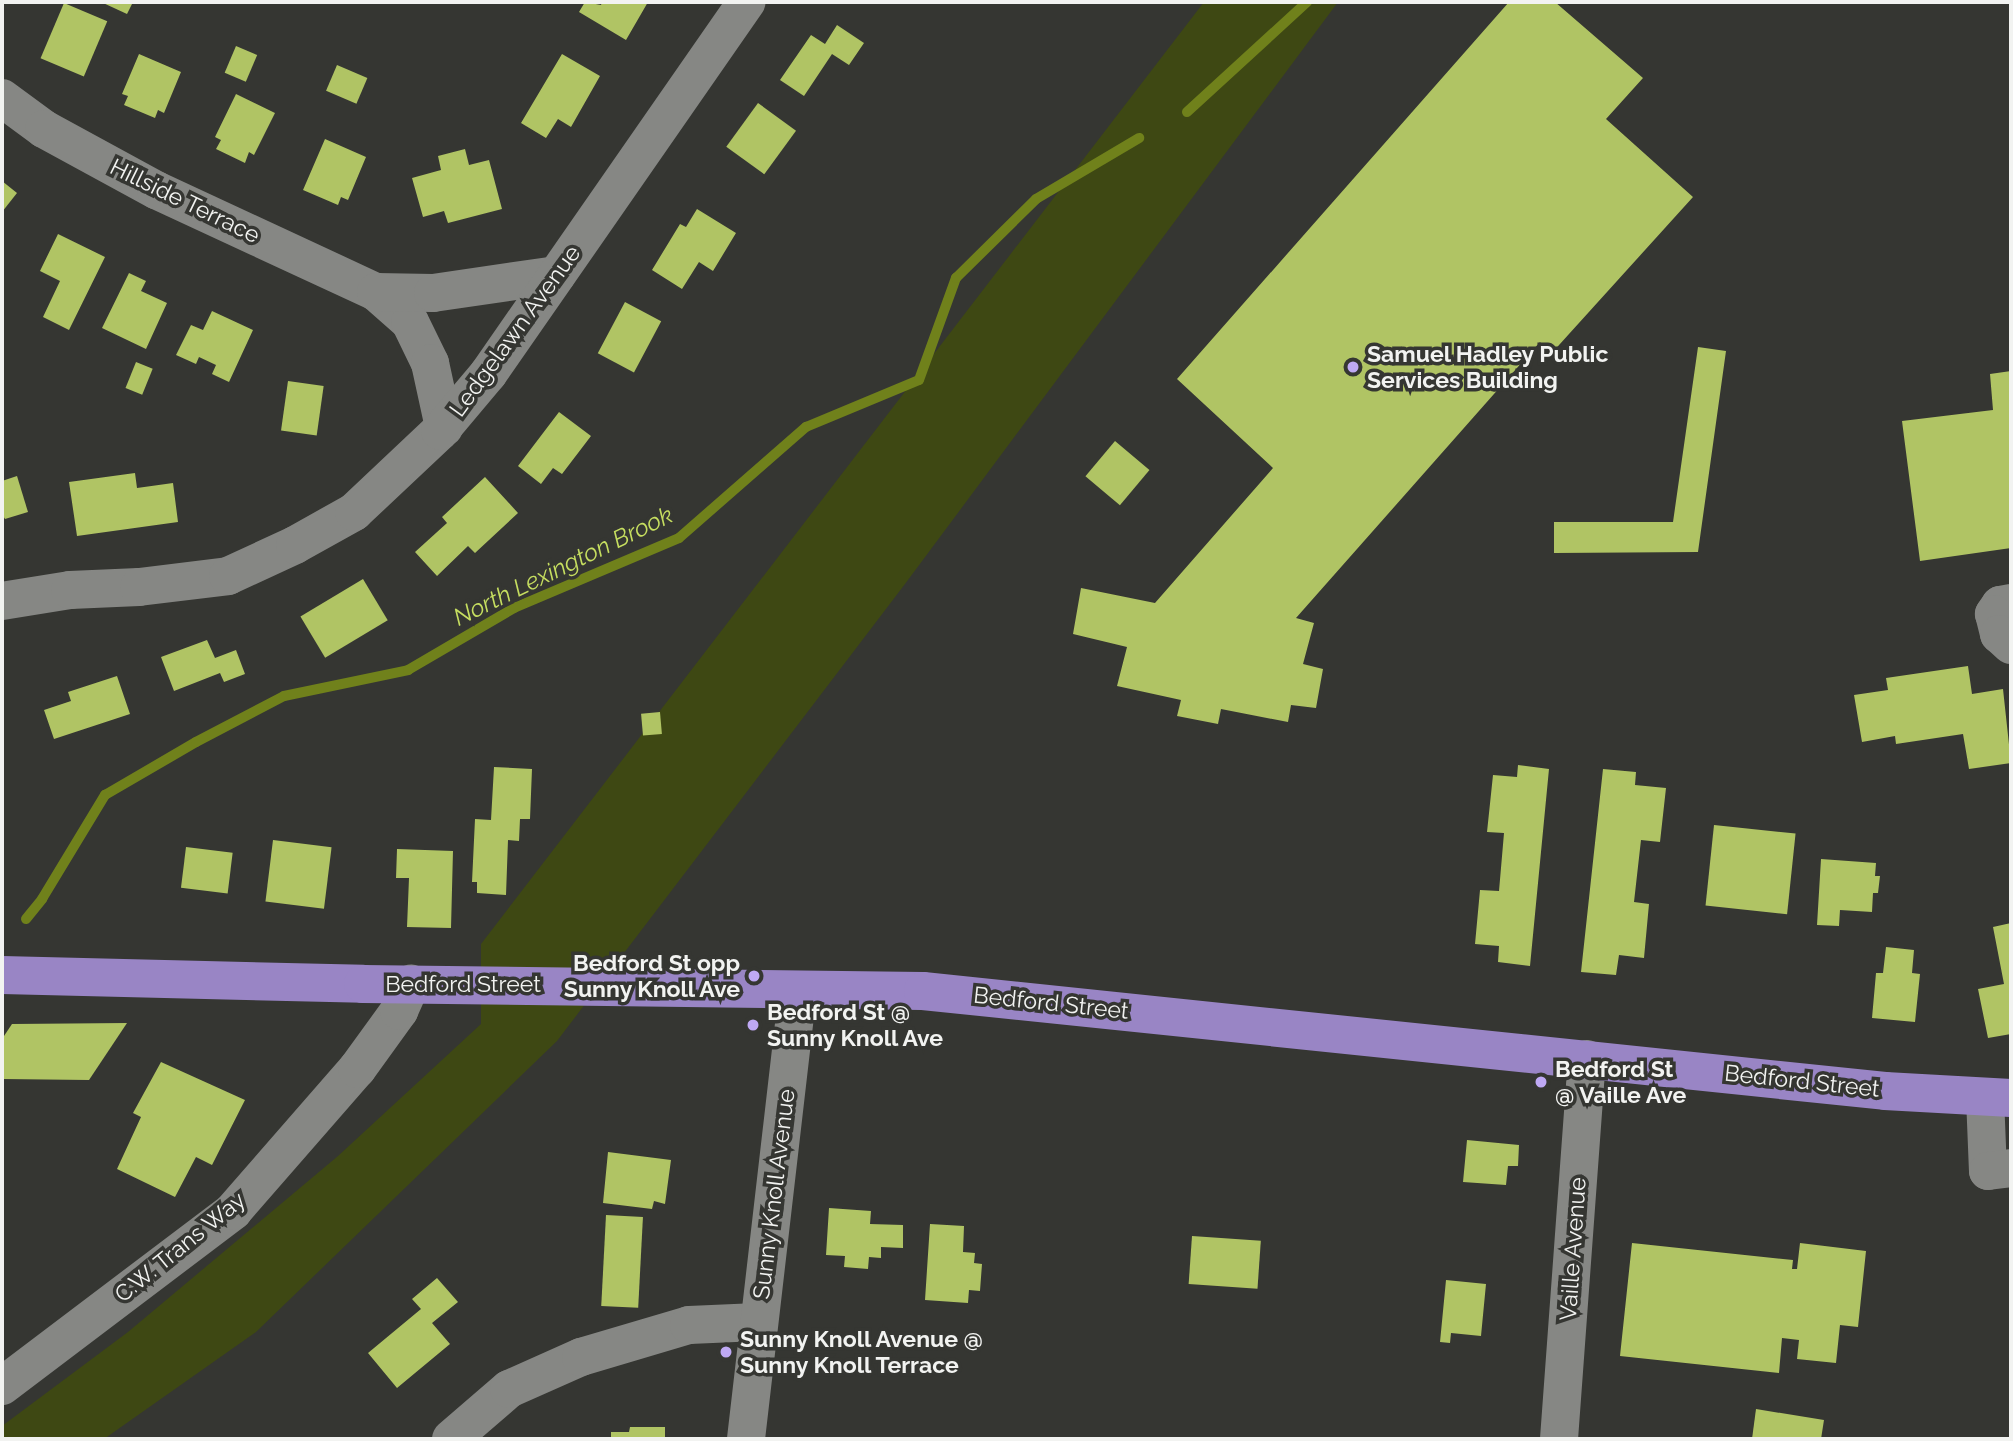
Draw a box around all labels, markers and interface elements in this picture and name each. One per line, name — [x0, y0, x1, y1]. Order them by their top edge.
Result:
street label: Hillside Terrace — [105, 153, 265, 249]
street label: Ledgelawn Avenue — [443, 240, 587, 422]
place label: Samuel Hadley Public Services Building — [1367, 340, 1610, 394]
marker: Samuel Hadley Public Services Building — [1345, 359, 1361, 375]
water label: North Lexington Brook — [449, 500, 677, 632]
place label: Bedford St opp Sunny Knoll Ave — [562, 949, 740, 1003]
marker: Bedford St opp Sunny Knoll Ave — [746, 968, 762, 984]
street label: Bedford Street — [385, 970, 541, 998]
street label: Bedford Street — [972, 981, 1130, 1025]
place label: Bedford St @ Sunny Knoll Ave — [767, 998, 945, 1052]
marker: Bedford St @ Sunny Knoll Ave — [745, 1017, 761, 1033]
place label: Bedford St @ Vaille Ave — [1555, 1055, 1688, 1109]
street label: Bedford Street — [1723, 1059, 1881, 1103]
marker: Bedford St @ Vaille Ave — [1533, 1074, 1549, 1090]
street label: Sunny Knoll Avenue — [747, 1086, 801, 1302]
street label: Vaille Avenue — [1554, 1176, 1592, 1322]
street label: C.W. Trans Way — [109, 1185, 251, 1309]
place label: Sunny Knoll Avenue @ Sunny Knoll Terrace — [740, 1325, 985, 1379]
marker: Sunny Knoll Avenue @ Sunny Knoll Terrace — [718, 1344, 734, 1360]

